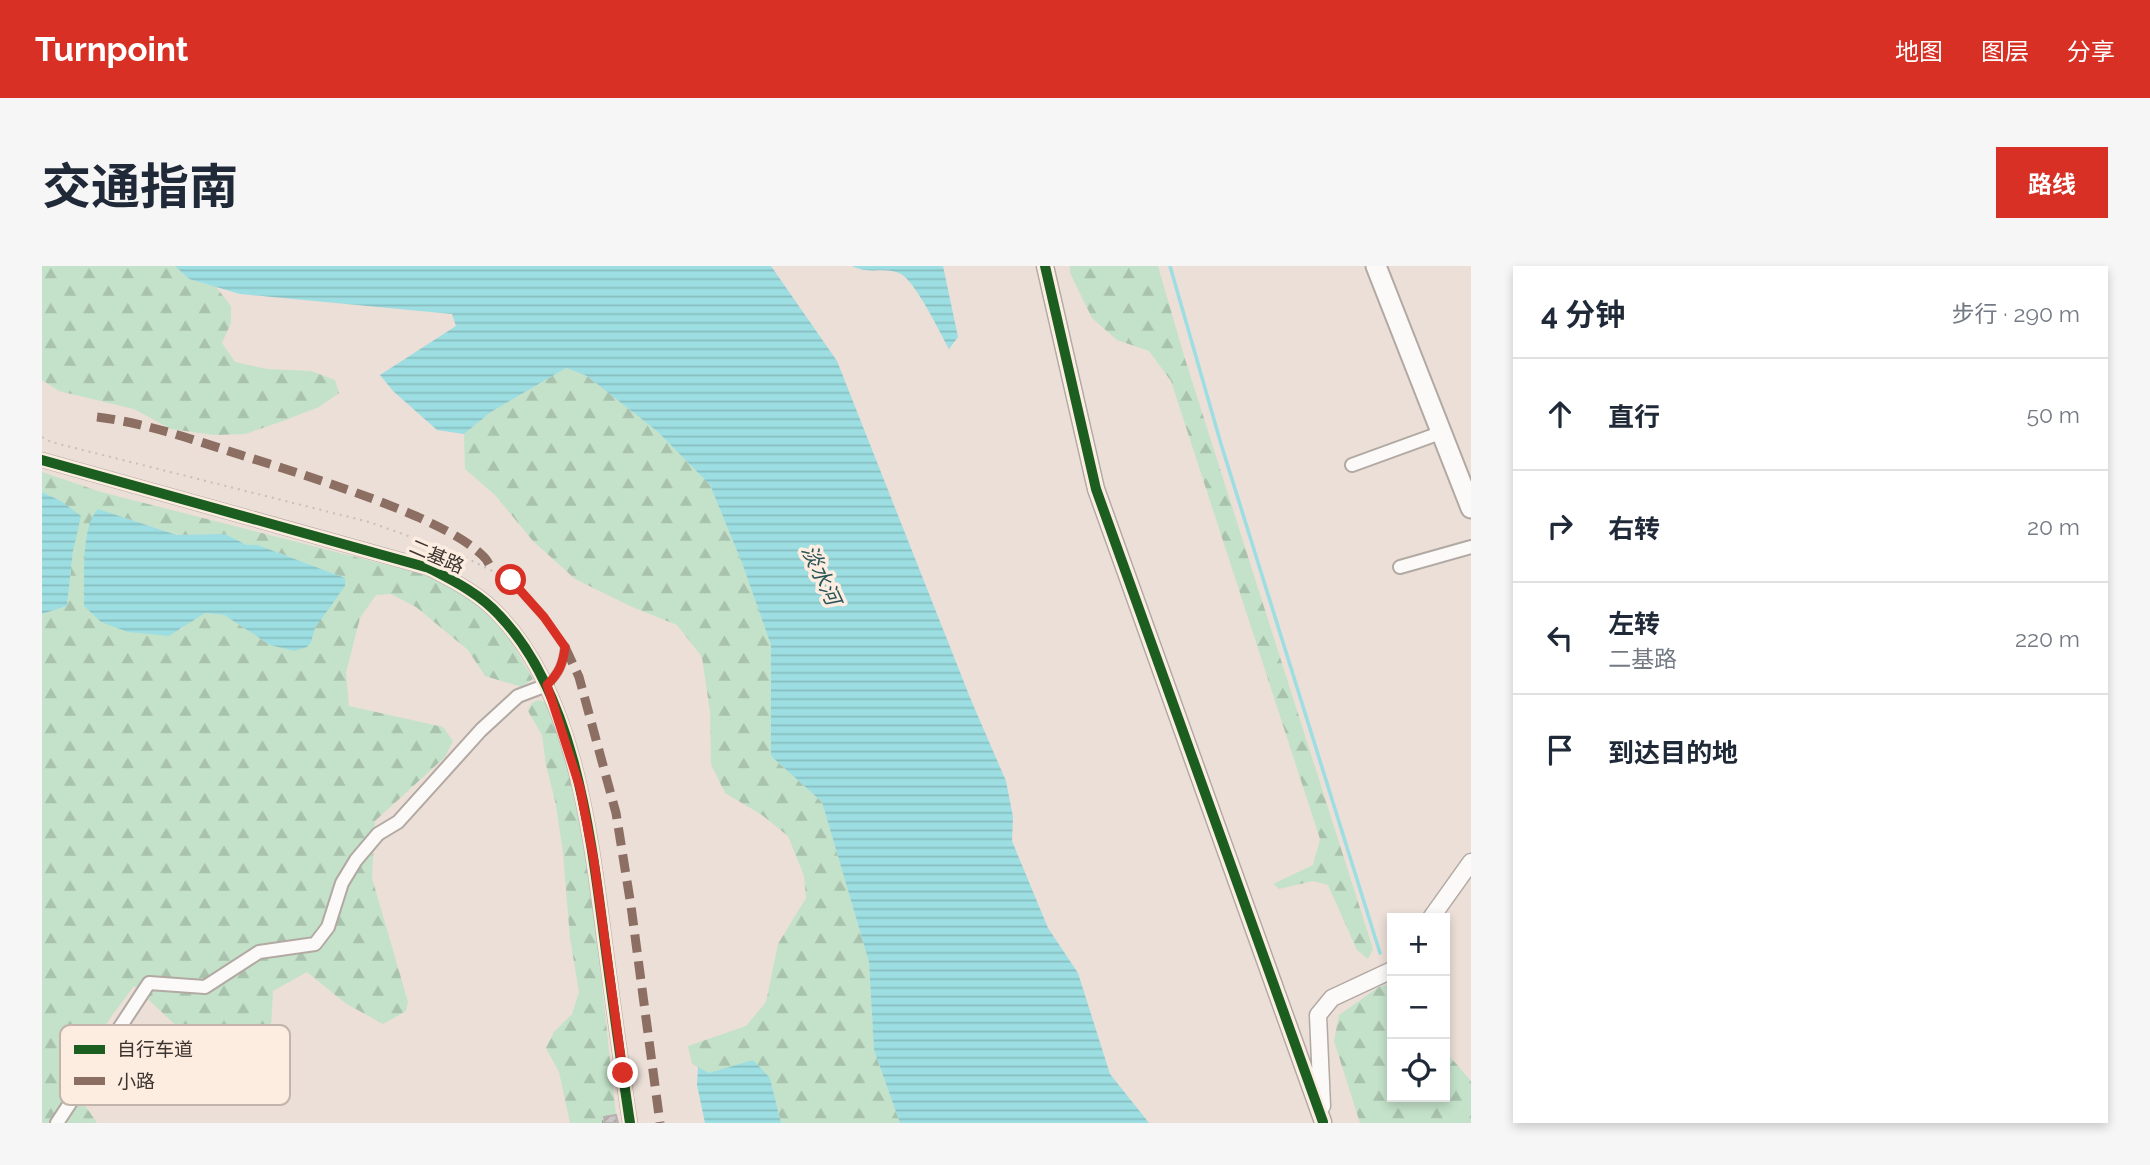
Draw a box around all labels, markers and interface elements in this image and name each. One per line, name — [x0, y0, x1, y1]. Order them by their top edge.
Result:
text: Turnpoint — [35, 30, 188, 69]
text: 地图 — [1895, 37, 1943, 66]
text: 图层 — [1981, 37, 2029, 66]
text: 分享 — [2067, 37, 2115, 66]
button: 路线 — [1996, 147, 2108, 218]
text: 交通指南 — [42, 158, 238, 215]
text: 4 分钟 — [1541, 297, 1625, 332]
text: 步行 · 290 m — [1951, 300, 2080, 327]
icon: ahead — [1541, 395, 1579, 433]
text: 50 m — [2026, 401, 2080, 428]
text: 直行 — [1608, 402, 1660, 432]
icon: right — [1541, 507, 1579, 545]
text: 20 m — [2027, 513, 2080, 540]
text: 右转 — [1608, 514, 1660, 544]
street label: 二基路 — [406, 535, 468, 577]
water label: 淡水河 — [797, 541, 848, 612]
route start — [495, 564, 526, 595]
text: 左转 — [1608, 609, 1660, 639]
icon: left — [1541, 619, 1579, 657]
text: 220 m — [2015, 625, 2080, 652]
text: 二基路 — [1608, 645, 1677, 672]
icon: arrive — [1541, 731, 1579, 769]
text: 到达目的地 — [1608, 738, 1738, 768]
map controls — [1387, 913, 1450, 1102]
button: + — [1387, 913, 1450, 976]
button: − — [1387, 976, 1450, 1039]
legend — [60, 1025, 290, 1105]
text: 自行车道 — [117, 1038, 193, 1060]
button: locate — [1387, 1039, 1450, 1102]
route end — [607, 1057, 638, 1088]
text: 小路 — [117, 1070, 155, 1092]

